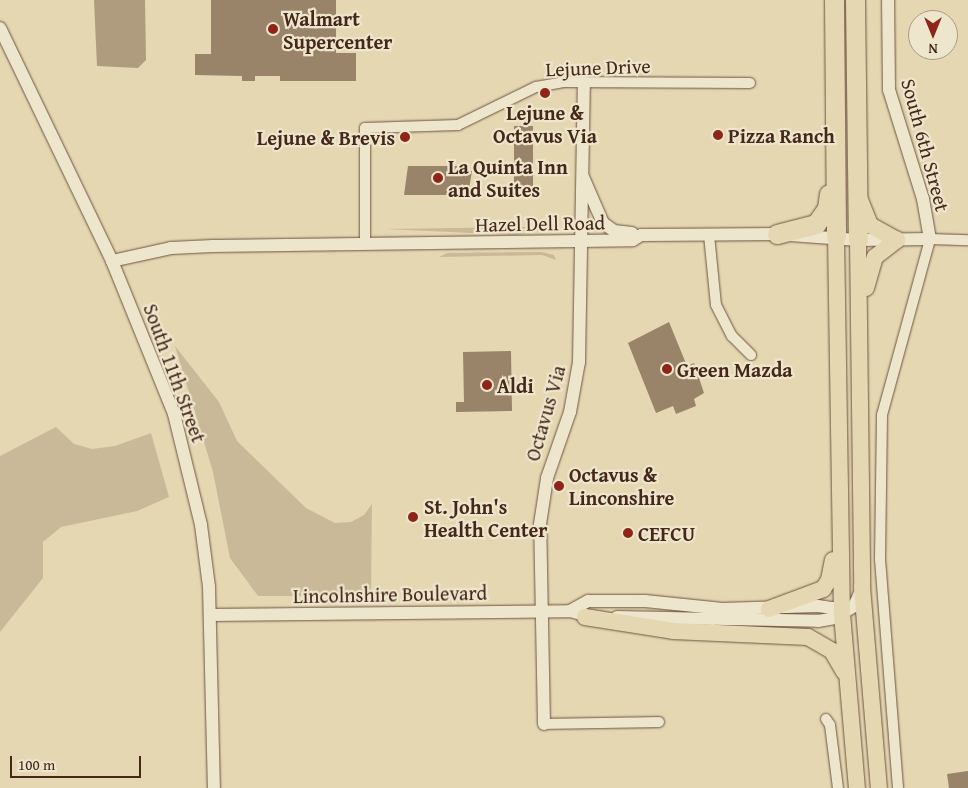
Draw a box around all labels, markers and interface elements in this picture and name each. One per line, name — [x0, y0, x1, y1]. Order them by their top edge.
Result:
place label: Walmart Supercenter — [283, 6, 393, 53]
north arrow — [908, 10, 958, 60]
marker: Walmart Supercenter — [267, 23, 279, 35]
text: N — [928, 39, 938, 59]
street label: Lejune Drive — [545, 53, 651, 81]
street label: South 6th Street — [897, 76, 955, 214]
marker: Lejune & Octavus Via — [539, 87, 551, 99]
place label: Lejune & Octavus Via — [493, 101, 597, 148]
place label: Pizza Ranch — [728, 123, 835, 147]
place label: Lejune & Brevis — [257, 125, 395, 149]
marker: Pizza Ranch — [712, 129, 724, 141]
marker: Lejune & Brevis — [399, 131, 411, 143]
place label: La Quinta Inn and Suites — [448, 155, 568, 202]
marker: La Quinta Inn and Suites — [432, 172, 444, 184]
street label: Hazel Dell Road — [475, 210, 605, 236]
street label: South 11th Street — [139, 300, 211, 446]
place label: Green Mazda — [677, 357, 793, 381]
street label: Octavus Via — [520, 362, 570, 464]
marker: Green Mazda — [661, 363, 673, 375]
place label: Aldi — [497, 373, 534, 397]
marker: Aldi — [481, 379, 493, 391]
place label: Octavus & Linconshire — [569, 462, 674, 509]
marker: Octavus & Linconshire — [553, 480, 565, 492]
place label: St. John's Health Center — [424, 494, 547, 541]
marker: St. John's Health Center — [406, 510, 420, 524]
place label: CEFCU — [638, 521, 695, 545]
marker: CEFCU — [622, 527, 634, 539]
street label: Lincolnshire Boulevard — [293, 580, 487, 608]
scale bar — [12, 746, 144, 778]
text: 100 m — [18, 754, 55, 775]

